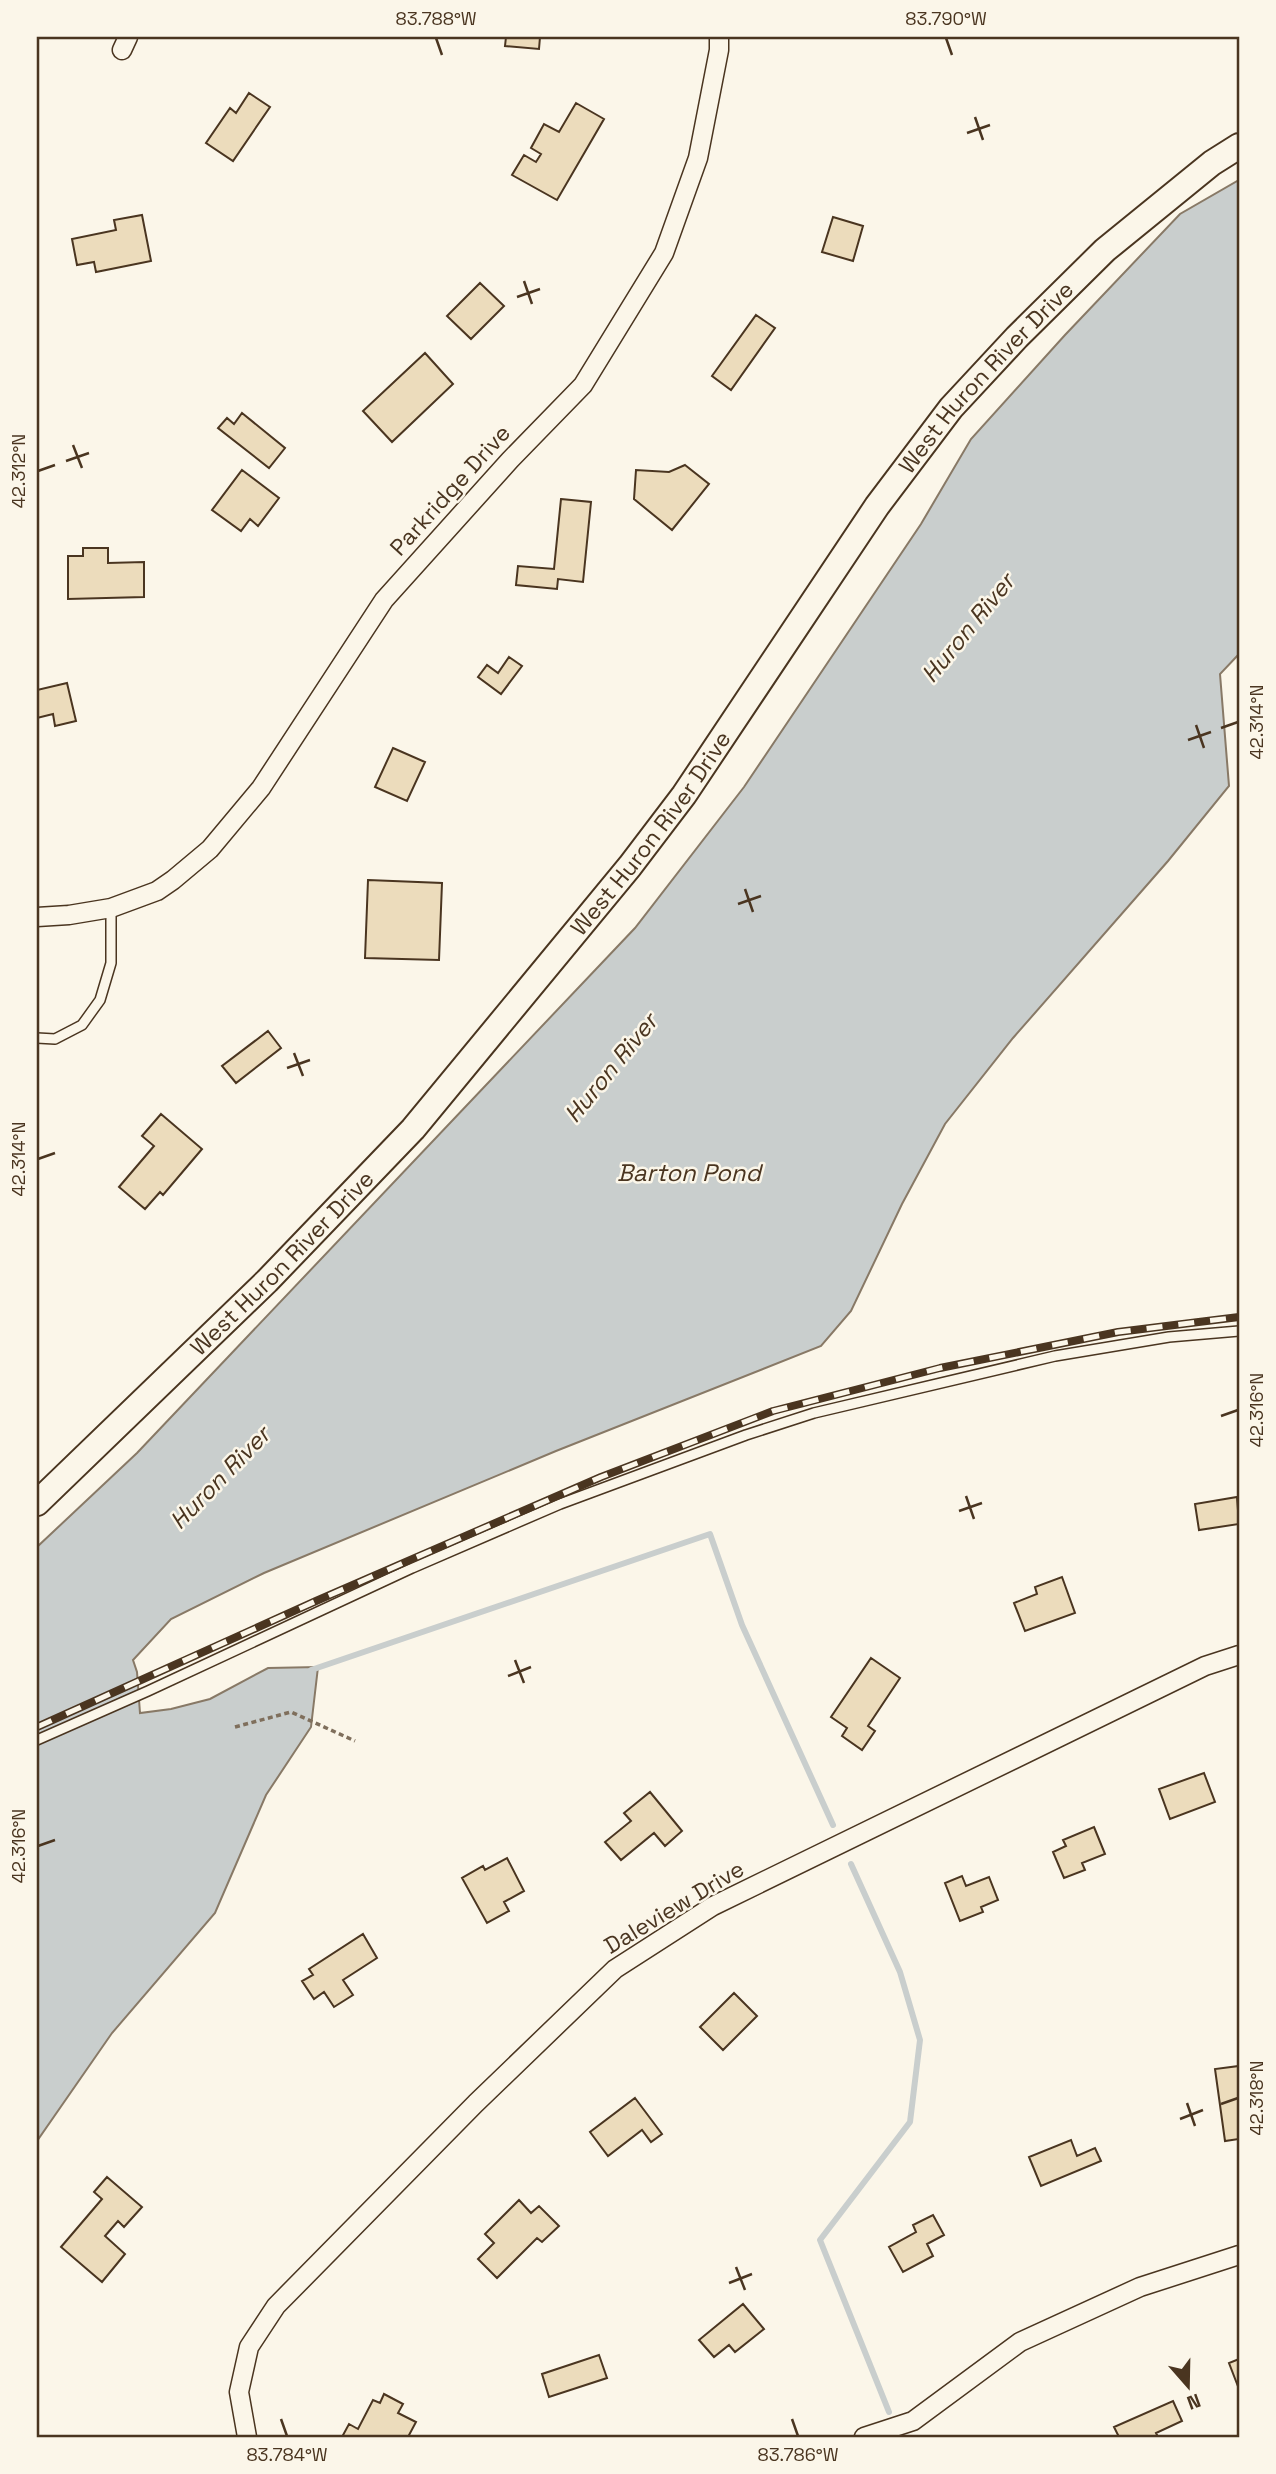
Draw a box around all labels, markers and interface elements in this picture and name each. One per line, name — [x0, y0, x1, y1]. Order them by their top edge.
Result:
text: 83.788°W — [395, 7, 477, 30]
text: 83.790°W — [905, 7, 987, 30]
street label: West Huron River Drive — [892, 275, 1080, 480]
street label: Parkridge Drive — [383, 418, 517, 562]
text: 42.312°N — [7, 434, 30, 508]
water label: Huron River — [914, 565, 1023, 689]
text: 42.314°N — [1245, 685, 1268, 759]
street label: West Huron River Drive — [564, 725, 738, 942]
water label: Huron River — [557, 1005, 666, 1129]
text: 42.314°N — [7, 1122, 30, 1196]
water label: Barton Pond — [617, 1157, 764, 1188]
street label: West Huron River Drive — [184, 1164, 380, 1362]
text: 42.316°N — [1245, 1373, 1268, 1447]
water label: Huron River — [163, 1417, 279, 1536]
text: 42.316°N — [7, 1809, 30, 1883]
street label: Daleview Drive — [599, 1853, 749, 1961]
text: 42.318°N — [1245, 2061, 1268, 2135]
north arrow — [1154, 2352, 1224, 2422]
text: N — [1183, 2388, 1204, 2415]
text: 83.784°W — [246, 2443, 328, 2466]
text: 83.786°W — [758, 2443, 839, 2466]

